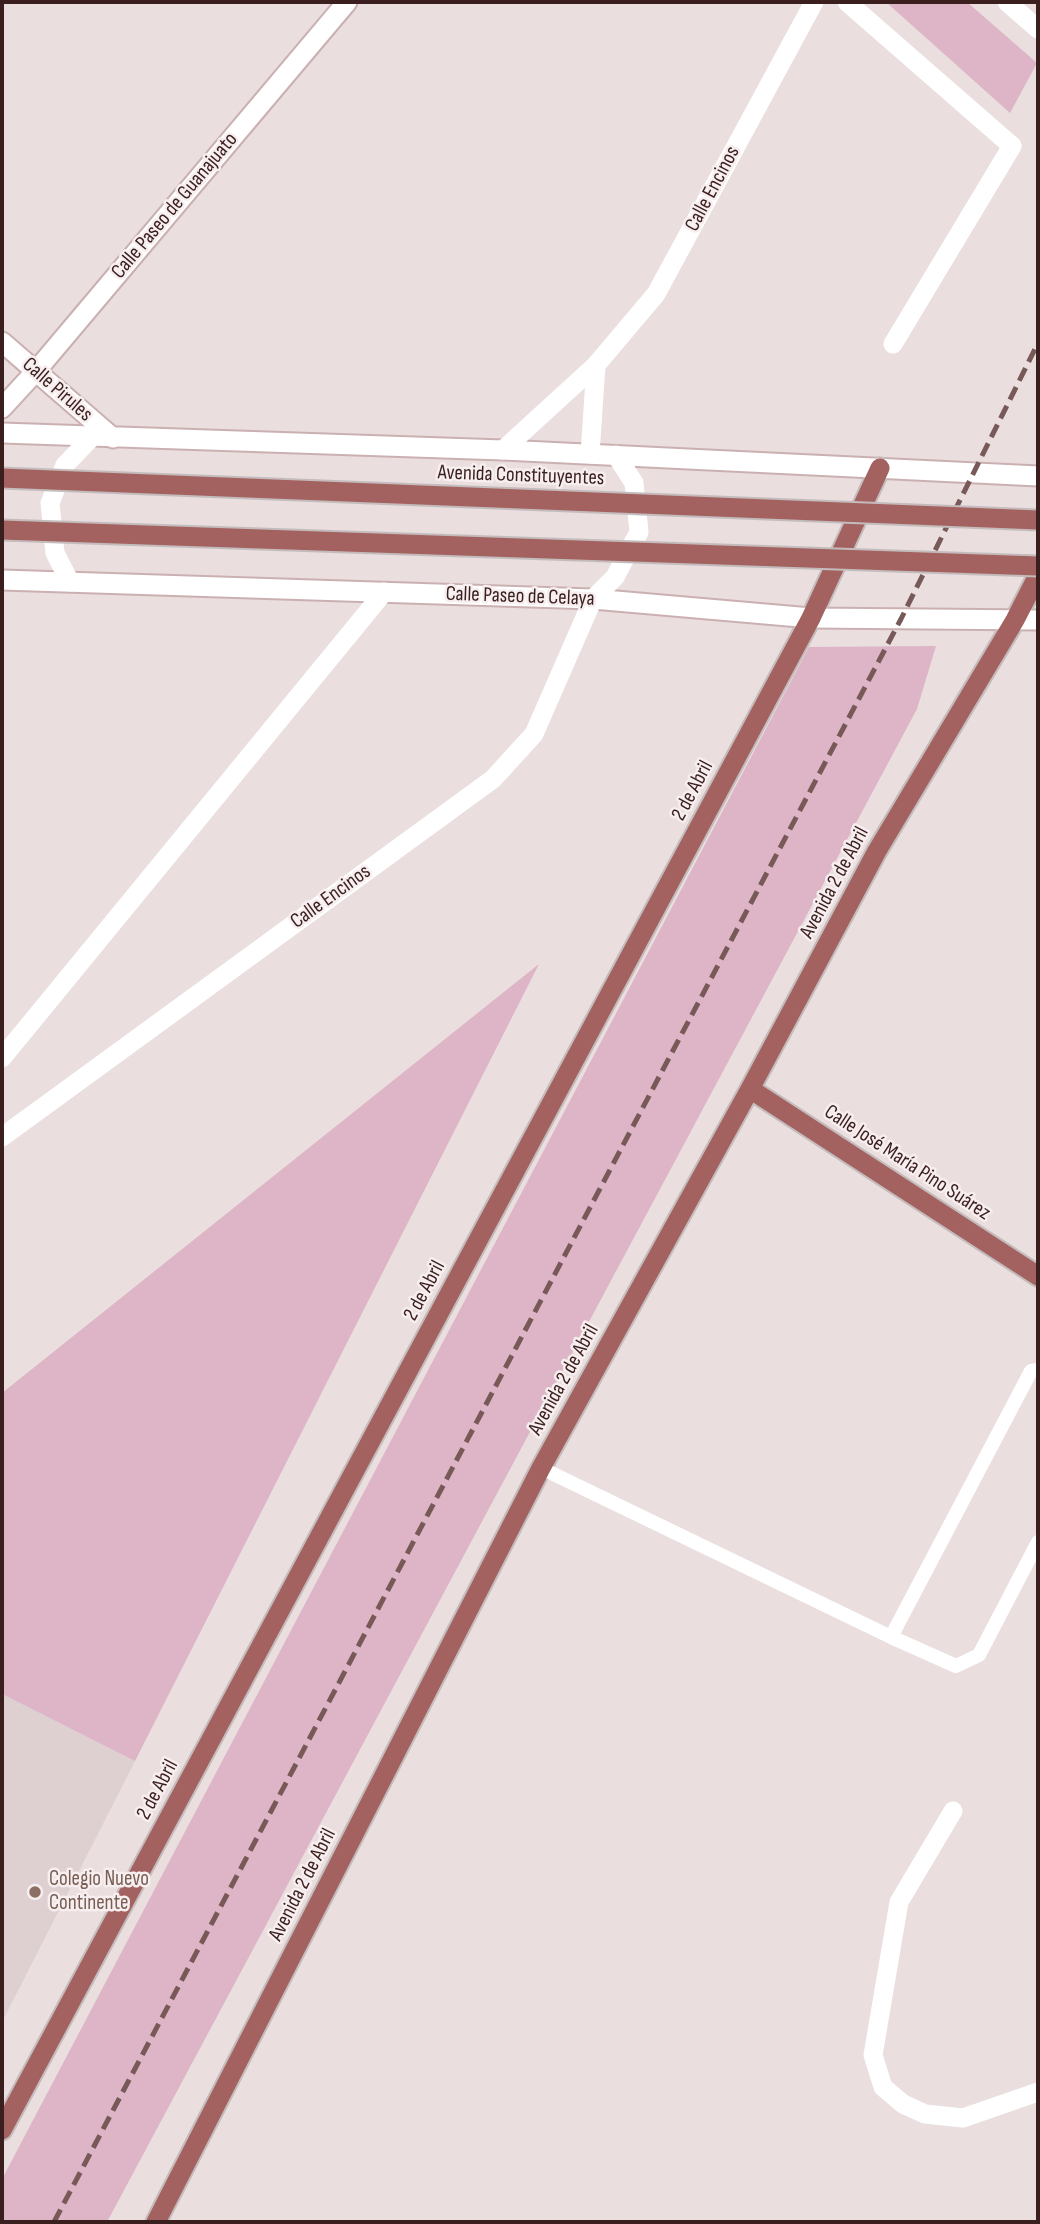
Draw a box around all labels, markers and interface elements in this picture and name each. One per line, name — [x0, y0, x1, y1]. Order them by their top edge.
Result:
street label: Calle Paseo de Guanajuato — [107, 128, 243, 284]
street label: Calle Encinos — [680, 142, 746, 236]
street label: Calle Pirules — [17, 353, 97, 427]
street label: Avenida Constituyentes — [437, 460, 605, 492]
street label: Calle Paseo de Celaya — [445, 582, 595, 612]
street label: 2 de Abril — [667, 757, 719, 825]
street label: Avenida 2 de Abril — [795, 823, 875, 943]
street label: Calle Encinos — [286, 860, 376, 934]
street label: Calle José María Pino Suárez — [819, 1100, 995, 1226]
street label: 2 de Abril — [399, 1257, 451, 1325]
street label: Avenida 2 de Abril — [523, 1320, 605, 1440]
street label: 2 de Abril — [132, 1756, 184, 1824]
street label: Avenida 2 de Abril — [264, 1825, 342, 1945]
place label: Colegio Nuevo Continente — [49, 1867, 149, 1917]
marker: Colegio Nuevo Continente — [27, 1884, 43, 1900]

